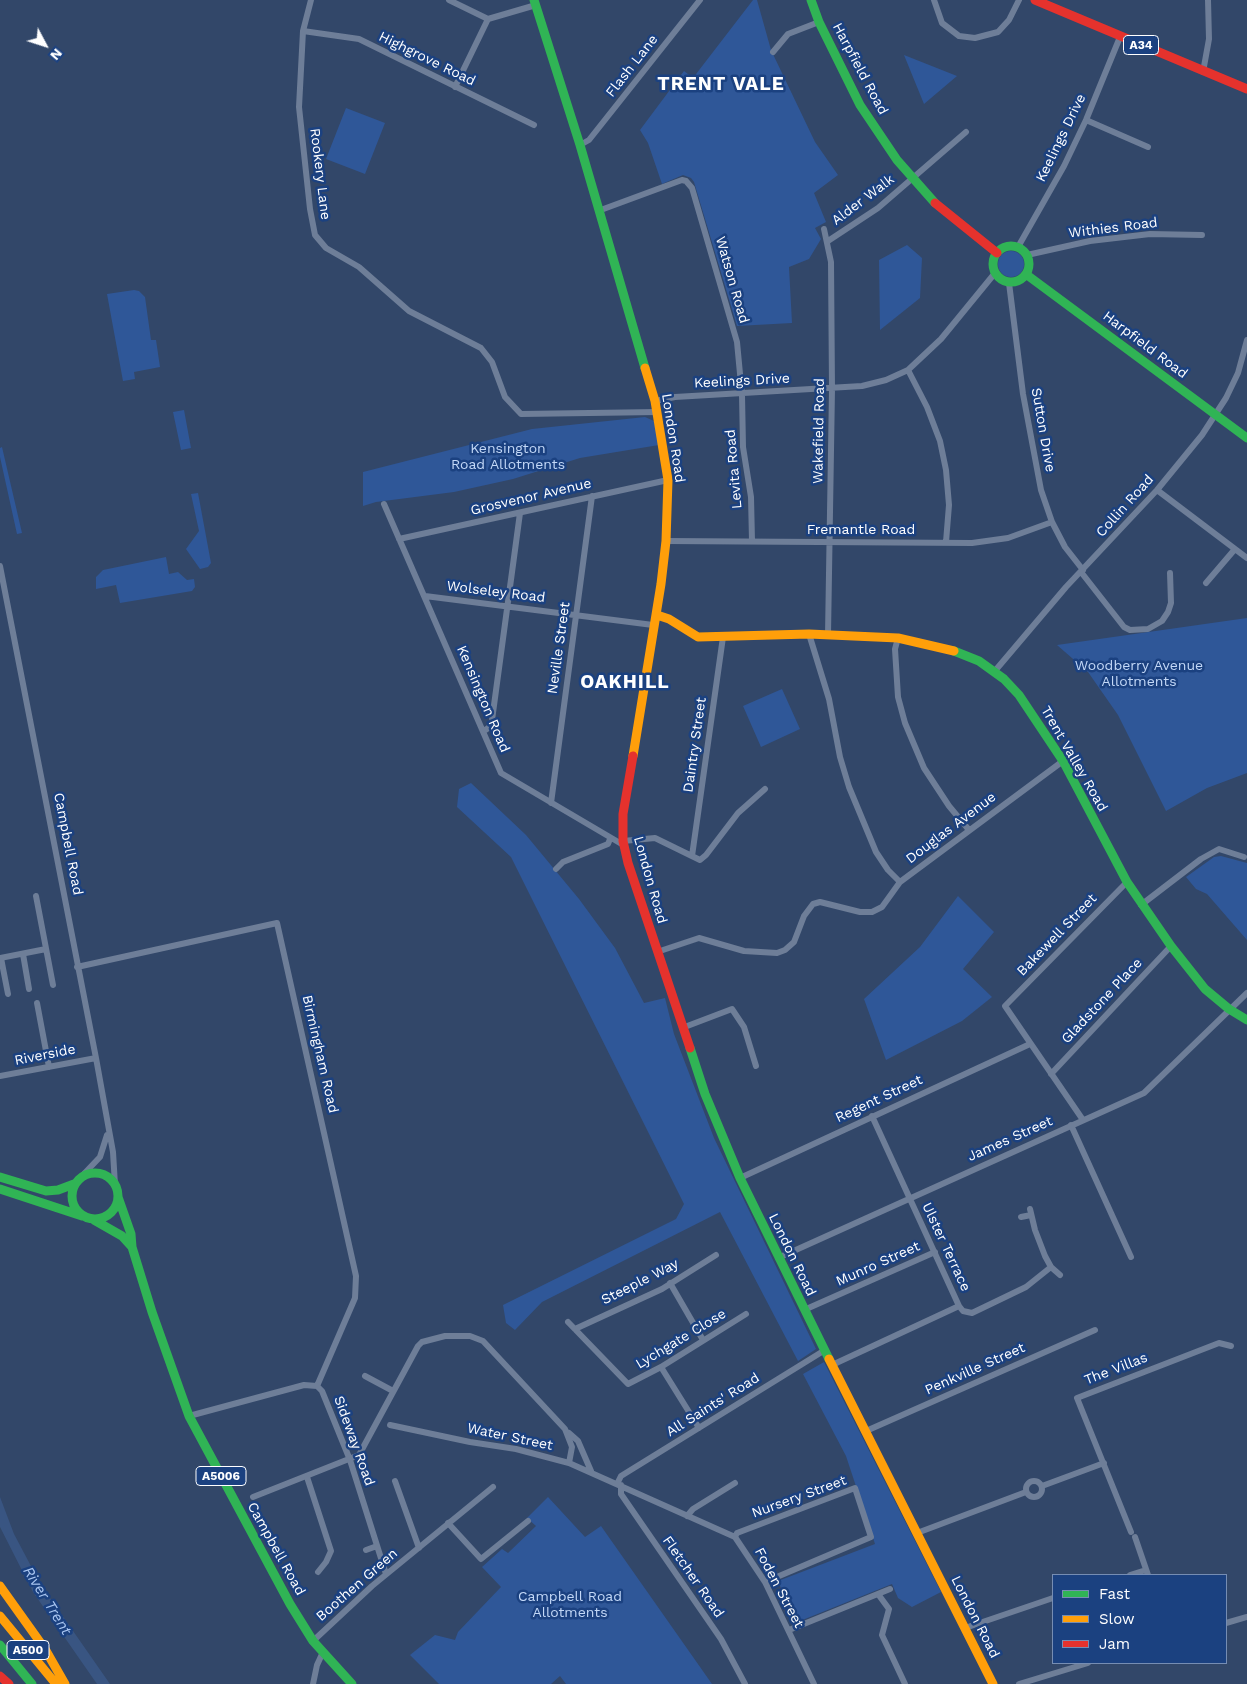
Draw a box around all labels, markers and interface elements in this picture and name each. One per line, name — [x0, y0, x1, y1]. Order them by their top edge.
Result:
north arrow — [20, 20, 70, 70]
street label: Harpfield Road — [829, 20, 891, 118]
street label: Highgrove Road — [376, 28, 478, 90]
street label: Flash Lane — [602, 31, 662, 101]
road number: A34 — [1124, 36, 1158, 54]
text: N — [47, 46, 66, 64]
district label: TRENT VALE — [656, 73, 786, 95]
street label: Keelings Drive — [1032, 91, 1090, 185]
street label: Rookery Lane — [306, 127, 334, 221]
street label: Alder Walk — [828, 171, 898, 229]
street label: Withies Road — [1067, 214, 1159, 242]
street label: Watson Road — [712, 235, 752, 325]
street label: Harpfield Road — [1099, 308, 1191, 382]
street label: Keelings Drive — [694, 370, 790, 392]
street label: Wakefield Road — [810, 378, 828, 484]
street label: Sutton Drive — [1027, 387, 1059, 473]
street label: London Road — [658, 392, 688, 484]
street label: Levita Road — [722, 429, 746, 509]
park label: Kensington Road Allotments — [451, 441, 565, 474]
street label: Collin Road — [1093, 471, 1157, 541]
street label: Grosvenor Avenue — [469, 475, 593, 519]
street label: Fremantle Road — [807, 522, 915, 538]
street label: Wolseley Road — [446, 578, 546, 606]
street label: Neville Street — [544, 601, 574, 695]
street label: Kensington Road — [453, 643, 513, 755]
park label: Woodberry Avenue Allotments — [1075, 658, 1203, 690]
district label: OAKHILL — [579, 671, 671, 693]
street label: Daintry Street — [680, 696, 710, 794]
street label: Trent Valley Road — [1037, 703, 1111, 815]
street label: Douglas Avenue — [903, 789, 999, 867]
street label: Campbell Road — [50, 791, 86, 897]
street label: London Road — [630, 834, 670, 926]
street label: Bakewell Street — [1014, 890, 1100, 980]
street label: Gladstone Place — [1058, 955, 1146, 1047]
street label: Birmingham Road — [298, 993, 342, 1115]
street label: Riverside — [13, 1041, 77, 1069]
street label: Regent Street — [833, 1072, 925, 1126]
street label: James Street — [965, 1113, 1055, 1165]
street label: Ulster Terrace — [918, 1200, 974, 1294]
street label: London Road — [765, 1211, 819, 1299]
street label: Munro Street — [833, 1238, 923, 1290]
street label: Steeple Way — [599, 1255, 681, 1309]
street label: Lychgate Close — [633, 1305, 729, 1373]
street label: Penkville Street — [922, 1339, 1028, 1399]
street label: The Villas — [1082, 1349, 1150, 1389]
street label: All Saints' Road — [663, 1370, 763, 1440]
street label: Sideway Road — [330, 1394, 378, 1488]
street label: Water Street — [466, 1420, 554, 1454]
road number: A5006 — [196, 1466, 246, 1485]
street label: Nursery Street — [749, 1472, 849, 1522]
street label: Campbell Road — [243, 1499, 309, 1599]
street label: Fletcher Road — [659, 1533, 727, 1621]
street label: Boothen Green — [313, 1545, 401, 1625]
street label: Foden Street — [751, 1545, 807, 1631]
water label: River Trent — [19, 1563, 75, 1639]
street label: London Road — [947, 1573, 1003, 1661]
legend — [1052, 1574, 1227, 1664]
text: Fast — [1099, 1585, 1130, 1603]
park label: Campbell Road Allotments — [518, 1589, 622, 1621]
text: Slow — [1099, 1610, 1135, 1628]
text: Jam — [1099, 1635, 1130, 1653]
road number: A500 — [7, 1640, 49, 1660]

